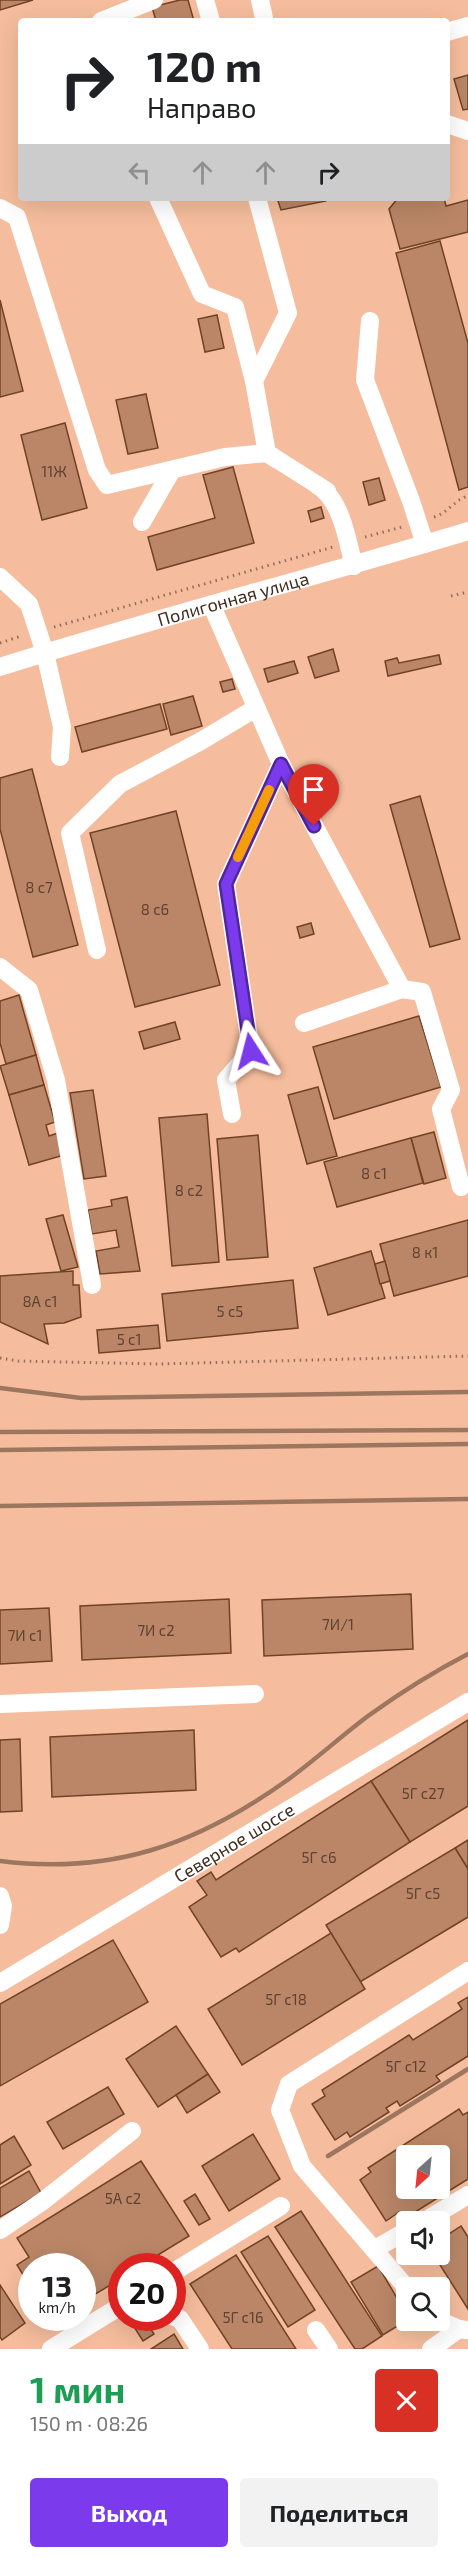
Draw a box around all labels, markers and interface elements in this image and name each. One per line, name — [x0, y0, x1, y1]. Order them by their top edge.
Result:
text: 120 m — [147, 40, 262, 90]
icon: right — [48, 42, 126, 120]
text: Направо — [147, 91, 256, 123]
icon: left — [123, 156, 156, 189]
icon: ahead — [186, 156, 219, 189]
icon: ahead — [249, 156, 282, 189]
icon: right — [312, 156, 345, 189]
house number: 11Ж — [41, 462, 67, 480]
street label: Полигонная улица — [155, 567, 311, 630]
pin — [288, 764, 339, 826]
icon: arrive — [297, 773, 330, 806]
house number: 8 с7 — [25, 878, 53, 896]
house number: 8 с6 — [141, 900, 169, 918]
position arrow — [219, 1019, 283, 1083]
house number: 8 с1 — [361, 1164, 387, 1182]
house number: 8 с2 — [175, 1181, 203, 1199]
house number: 8 к1 — [412, 1243, 438, 1261]
house number: 8А с1 — [22, 1292, 58, 1310]
house number: 5 с5 — [217, 1302, 243, 1320]
house number: 5 с1 — [117, 1330, 141, 1348]
house number: 7И/1 — [322, 1615, 354, 1633]
house number: 7И с2 — [137, 1621, 175, 1639]
house number: 7И с1 — [8, 1626, 42, 1644]
house number: 5Г с27 — [402, 1784, 445, 1802]
street label: Северное шоссе — [170, 1798, 298, 1887]
house number: 5Г с6 — [301, 1848, 337, 1866]
house number: 5Г с5 — [406, 1884, 440, 1902]
house number: 5Г с18 — [265, 1990, 307, 2008]
house number: 5Г с12 — [386, 2057, 426, 2075]
north arrow — [396, 2145, 450, 2199]
map controls — [396, 2145, 450, 2331]
house number: 5А с2 — [105, 2189, 141, 2207]
button: sound — [396, 2211, 450, 2265]
speed limit sign: 20 — [108, 2253, 186, 2331]
text: 13 — [42, 2267, 72, 2303]
button: search — [396, 2277, 450, 2331]
text: km/h — [38, 2298, 76, 2316]
house number: 5Г с16 — [222, 2308, 264, 2326]
text: 1 мин — [30, 2367, 125, 2410]
button: close — [375, 2369, 438, 2432]
text: 150 m · 08:26 — [30, 2411, 148, 2435]
button: Выход — [30, 2478, 228, 2547]
button: Поделиться — [240, 2478, 438, 2547]

